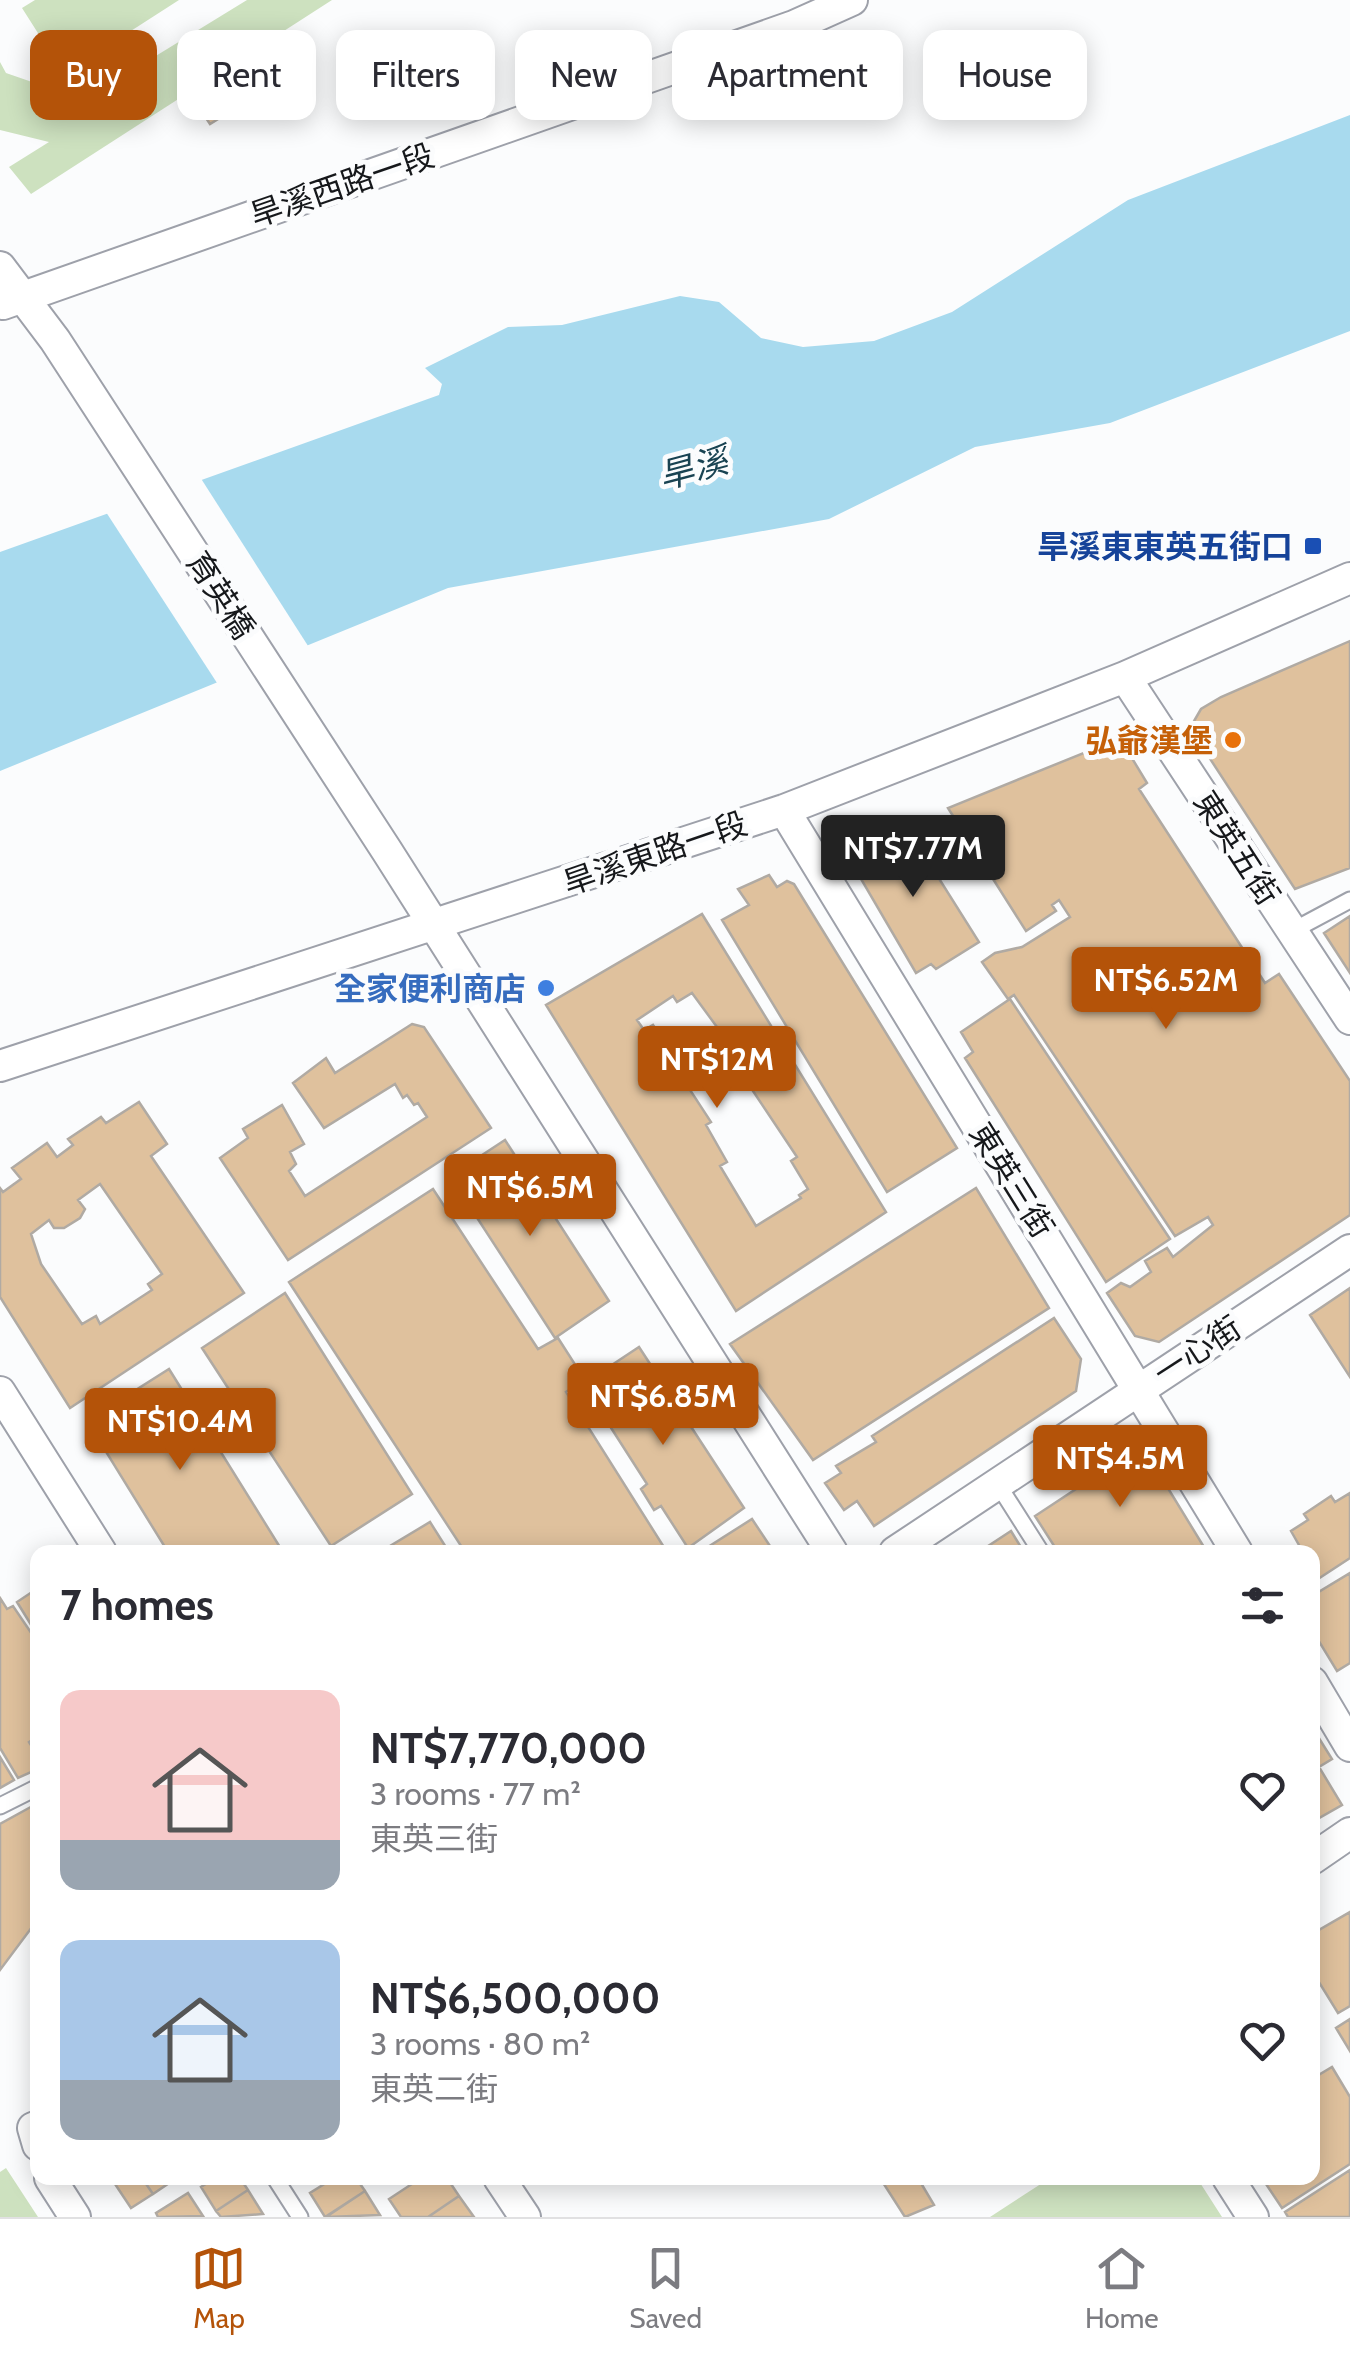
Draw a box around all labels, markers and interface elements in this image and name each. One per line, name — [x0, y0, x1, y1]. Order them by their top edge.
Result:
chip: Buy — [30, 30, 157, 120]
chip: Rent — [177, 30, 316, 120]
chip: Filters — [336, 30, 495, 120]
chip: New — [515, 30, 652, 120]
chip: Apartment — [672, 30, 903, 120]
chip: House — [923, 30, 1087, 120]
street label: 旱溪西路一段 — [245, 135, 439, 235]
water label: 旱溪 — [654, 437, 737, 498]
place label: 旱溪東東英五街口 — [1037, 527, 1293, 566]
marker: 旱溪東東英五街口 — [1302, 535, 1324, 557]
street label: 育英橋 — [178, 544, 264, 646]
place label: 弘爺漢堡 — [1085, 721, 1213, 760]
marker: 弘爺漢堡 — [1222, 729, 1244, 751]
street label: 東英五街 — [1186, 784, 1288, 912]
street label: 旱溪東路一段 — [558, 803, 752, 903]
pin: NT$7.77M — [810, 815, 1016, 900]
text: NT$7.77M — [843, 828, 983, 867]
pin: NT$6.52M — [1063, 947, 1269, 1032]
text: NT$6.52M — [1094, 960, 1238, 999]
place label: 全家便利商店 — [334, 969, 526, 1008]
marker: 全家便利商店 — [535, 977, 557, 999]
pin: NT$12M — [636, 1026, 798, 1111]
text: NT$12M — [660, 1039, 774, 1078]
street label: 東英三街 — [962, 1115, 1062, 1245]
pin: NT$6.5M — [438, 1154, 622, 1239]
text: NT$6.5M — [466, 1167, 594, 1206]
street label: 一心街 — [1146, 1307, 1248, 1393]
pin: NT$6.85M — [560, 1363, 766, 1448]
text: NT$6.85M — [589, 1376, 737, 1415]
pin: NT$10.4M — [77, 1388, 283, 1473]
text: NT$10.4M — [107, 1401, 253, 1440]
pin: NT$4.5M — [1028, 1425, 1212, 1510]
text: NT$4.5M — [1055, 1438, 1185, 1477]
icon: filters — [1235, 1578, 1290, 1633]
text: 7 homes — [60, 1579, 214, 1631]
text: NT$7,770,000 — [370, 1722, 647, 1774]
icon: home — [140, 1730, 260, 1850]
icon: heart — [1235, 1763, 1290, 1818]
text: 3 rooms · 77 m² — [370, 1774, 581, 1813]
text: 東英三街 — [370, 1819, 498, 1858]
text: NT$6,500,000 — [370, 1972, 660, 2024]
icon: home — [140, 1980, 260, 2100]
icon: heart — [1235, 2013, 1290, 2068]
text: 3 rooms · 80 m² — [370, 2024, 590, 2063]
text: 東英二街 — [370, 2069, 498, 2108]
tab: Map — [191, 2241, 246, 2335]
tab: Saved — [629, 2241, 702, 2335]
tab: Home — [1085, 2241, 1159, 2335]

